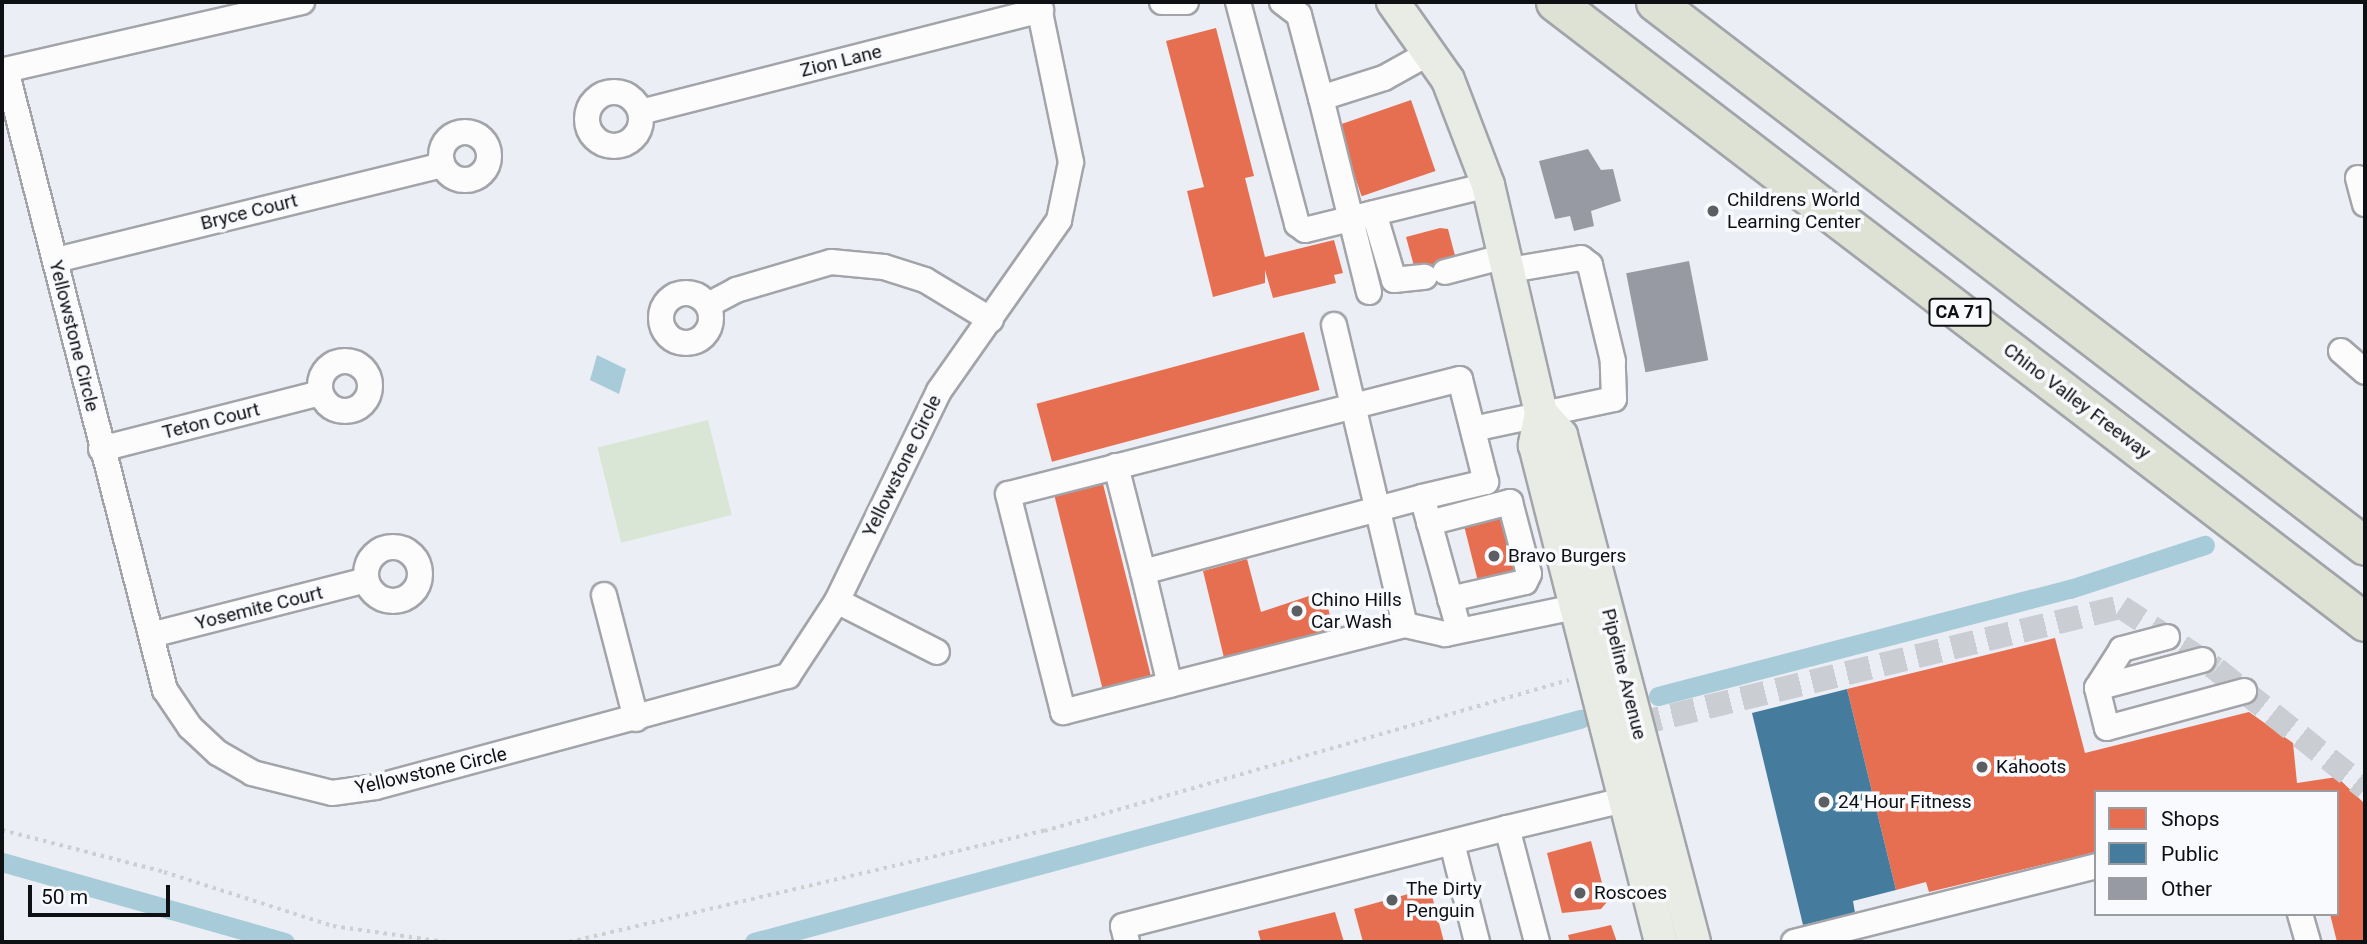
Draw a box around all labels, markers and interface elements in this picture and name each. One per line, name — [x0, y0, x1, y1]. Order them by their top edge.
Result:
street label: Zion Lane — [798, 40, 884, 82]
street label: Bryce Court — [198, 189, 300, 235]
place label: Childrens World Learning Center — [1727, 189, 1861, 233]
marker: Childrens World Learning Center — [1705, 203, 1721, 219]
street label: Yellowstone Circle — [44, 258, 104, 414]
road number: CA 71 — [1928, 298, 1992, 326]
street label: Chino Valley Freeway — [1999, 338, 2155, 464]
street label: Yellowstone Circle — [858, 391, 946, 541]
street label: Teton Court — [160, 398, 262, 444]
place label: Bravo Burgers — [1508, 545, 1626, 567]
marker: Bravo Burgers — [1486, 548, 1502, 564]
street label: Yosemite Court — [193, 581, 325, 635]
place label: Chino Hills Car Wash — [1311, 589, 1402, 633]
marker: Chino Hills Car Wash — [1289, 603, 1305, 619]
street label: Pipeline Avenue — [1597, 606, 1651, 742]
street label: Yellowstone Circle — [353, 742, 509, 800]
place label: Kahoots — [1996, 756, 2066, 778]
marker: Kahoots — [1974, 759, 1990, 775]
legend — [2094, 790, 2339, 916]
place label: 24 Hour Fitness — [1838, 791, 1972, 813]
marker: 24 Hour Fitness — [1816, 794, 1832, 810]
text: Shops — [2161, 807, 2220, 831]
text: Public — [2161, 842, 2219, 866]
scale bar — [32, 870, 173, 914]
text: Other — [2161, 877, 2212, 901]
place label: The Dirty Penguin — [1406, 878, 1482, 922]
place label: Roscoes — [1594, 882, 1667, 904]
text: 50 m — [41, 885, 88, 909]
marker: Roscoes — [1572, 885, 1588, 901]
marker: The Dirty Penguin — [1384, 892, 1400, 908]

